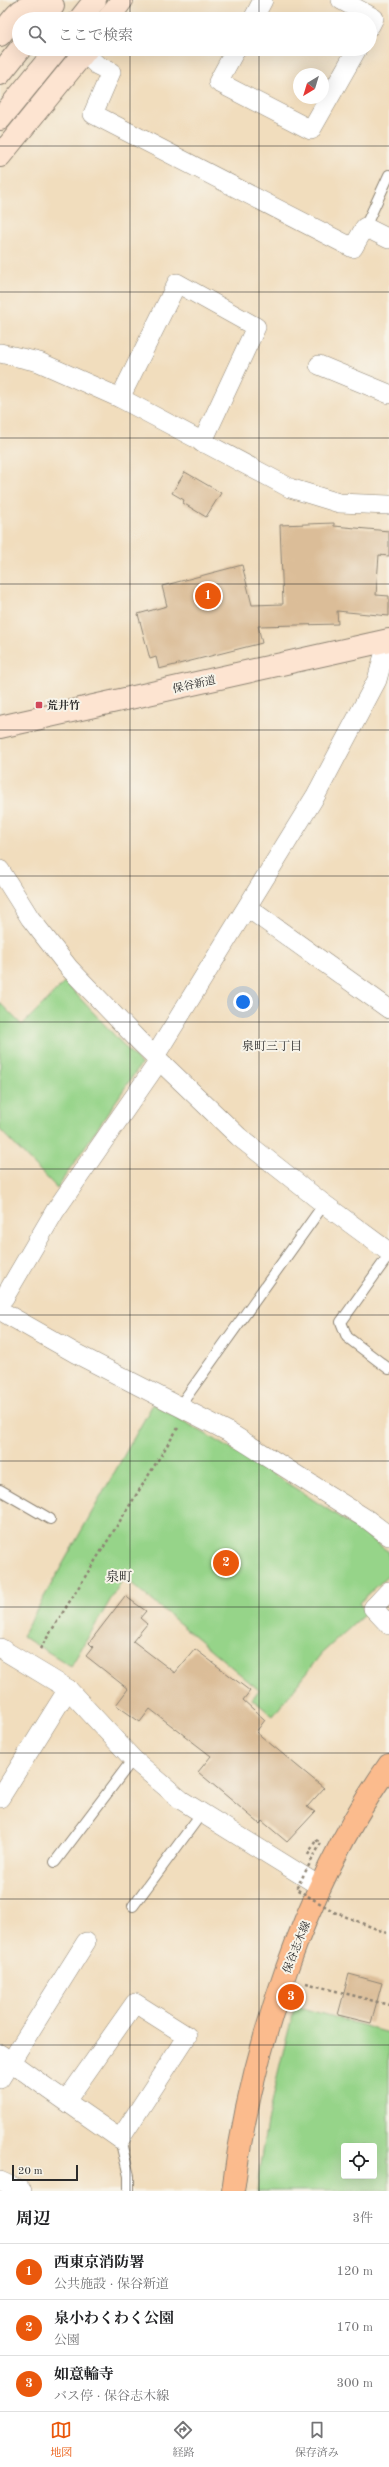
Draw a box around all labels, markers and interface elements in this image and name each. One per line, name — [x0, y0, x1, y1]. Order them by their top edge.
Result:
search box — [12, 12, 377, 56]
icon: search — [26, 23, 48, 45]
text: ここで検索 — [58, 29, 133, 44]
north arrow — [293, 68, 329, 104]
pin: 1 — [195, 581, 221, 611]
street label: 保谷新道 — [171, 673, 217, 696]
place label: 荒井竹 — [47, 699, 80, 712]
marker: 荒井竹 — [34, 700, 44, 710]
your location — [233, 992, 253, 1012]
district label: 泉町三丁目 — [242, 1039, 302, 1053]
pin: 2 — [213, 1548, 239, 1578]
district label: 泉町 — [106, 1570, 132, 1584]
street label: 保谷志木線 — [280, 1919, 313, 1975]
pin: 3 — [278, 1982, 304, 2012]
map controls — [341, 2143, 377, 2179]
button: locate — [341, 2143, 377, 2179]
scale bar — [12, 2163, 78, 2182]
text: 20 m — [18, 2166, 43, 2177]
text: 周辺 — [16, 2211, 50, 2228]
text: 3件 — [352, 2212, 373, 2225]
text: 西東京消防署 — [54, 2256, 144, 2271]
text: 1 — [25, 2265, 33, 2278]
text: 120 m — [336, 2265, 373, 2278]
text: 公共施設 · 保谷新道 — [54, 2278, 169, 2291]
text: 泉小わくわく公園 — [54, 2312, 174, 2327]
text: 2 — [25, 2321, 33, 2334]
text: 170 m — [336, 2321, 373, 2334]
text: 公園 — [54, 2334, 80, 2347]
text: 如意輪寺 — [54, 2368, 114, 2383]
text: 3 — [25, 2377, 33, 2390]
text: 300 m — [336, 2377, 373, 2390]
text: バス停 · 保谷志木線 — [54, 2390, 169, 2403]
tab: 地図 — [50, 2419, 72, 2461]
tab: 経路 — [172, 2419, 194, 2461]
tab: 保存済み — [295, 2419, 339, 2461]

